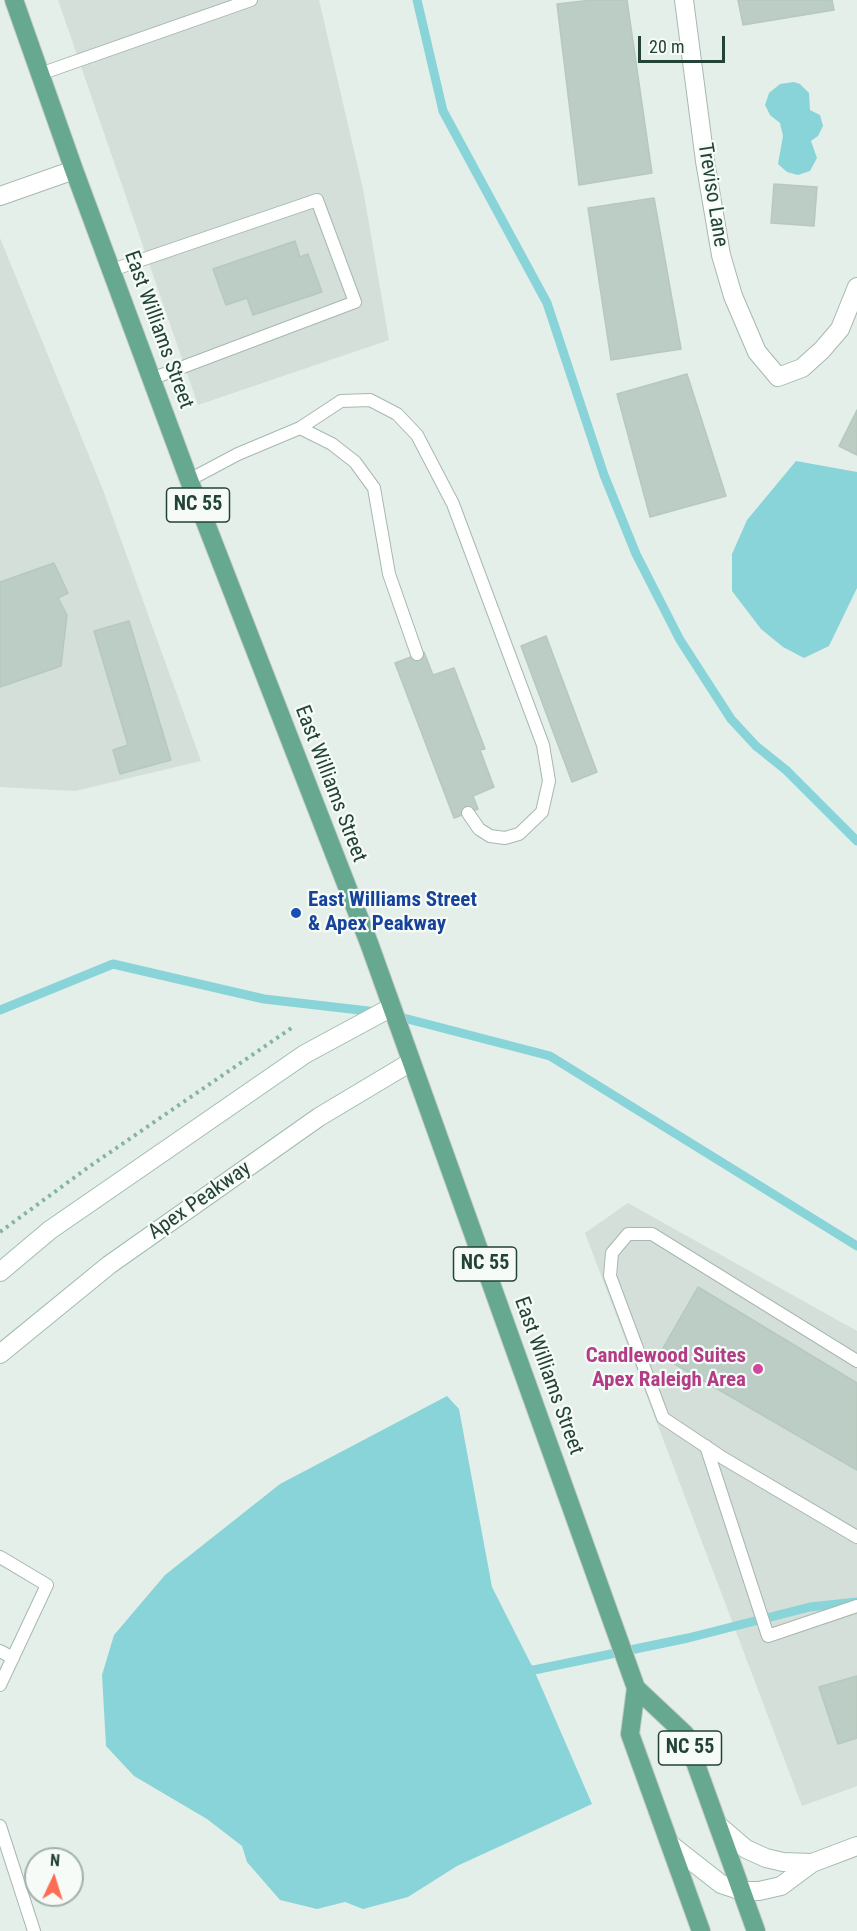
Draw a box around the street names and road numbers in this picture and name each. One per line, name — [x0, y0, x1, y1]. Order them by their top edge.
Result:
street label: Treviso Lane — [691, 141, 733, 249]
street label: East Williams Street — [118, 248, 198, 412]
road number: NC 55 — [166, 488, 230, 522]
street label: East Williams Street — [289, 702, 371, 866]
street label: Apex Peakway — [144, 1156, 256, 1246]
road number: NC 55 — [454, 1247, 516, 1281]
street label: East Williams Street — [508, 1294, 588, 1458]
road number: NC 55 — [658, 1731, 722, 1765]

